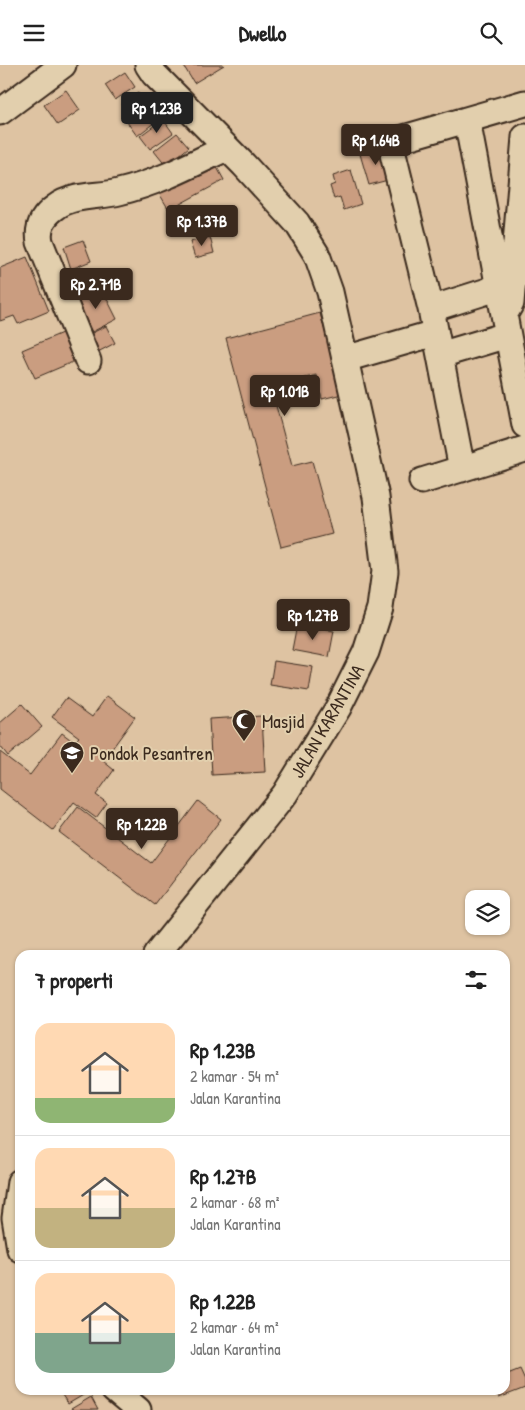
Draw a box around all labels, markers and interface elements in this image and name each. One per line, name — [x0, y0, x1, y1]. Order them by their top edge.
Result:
text: Dwello — [239, 18, 286, 48]
icon: menu — [20, 19, 48, 47]
icon: search — [477, 19, 505, 47]
pin: Rp 1.23B — [105, 92, 209, 134]
text: Rp 1.23B — [132, 97, 182, 119]
pin: Rp 1.64B — [324, 123, 428, 166]
text: Rp 1.64B — [352, 129, 400, 151]
pin: Rp 1.37B — [150, 205, 254, 247]
text: Rp 1.37B — [177, 210, 227, 232]
pin: Rp 2.71B — [44, 267, 148, 310]
text: Rp 2.71B — [71, 273, 121, 295]
pin: Rp 1.01B — [233, 375, 337, 417]
text: Rp 1.01B — [261, 380, 309, 402]
pin: Rp 1.27B — [261, 599, 365, 641]
text: Rp 1.27B — [288, 604, 338, 626]
street label: JALAN KARANTINA — [284, 659, 370, 783]
mosque icon: Masjid — [231, 708, 257, 742]
place label: Masjid — [262, 708, 305, 734]
school or university icon: Pondok Pesantren — [59, 740, 85, 774]
place label: Pondok Pesantren — [90, 740, 213, 766]
pin: Rp 1.22B — [90, 807, 194, 850]
text: Rp 1.22B — [117, 813, 167, 835]
map controls — [465, 890, 510, 935]
button: layers — [465, 890, 510, 935]
text: 7 properti — [35, 966, 113, 995]
icon: filters — [462, 966, 490, 994]
text: Rp 1.23B — [190, 1036, 255, 1065]
icon: home — [75, 1043, 135, 1103]
text: 2 kamar · 54 m² — [190, 1065, 279, 1087]
text: Jalan Karantina — [190, 1087, 281, 1109]
text: Rp 1.27B — [190, 1162, 256, 1191]
icon: home — [75, 1168, 135, 1228]
text: 2 kamar · 68 m² — [190, 1191, 280, 1213]
text: Jalan Karantina — [190, 1213, 281, 1235]
text: Rp 1.22B — [190, 1287, 256, 1316]
icon: home — [75, 1293, 135, 1353]
text: 2 kamar · 64 m² — [190, 1316, 279, 1338]
text: Jalan Karantina — [190, 1338, 281, 1360]

